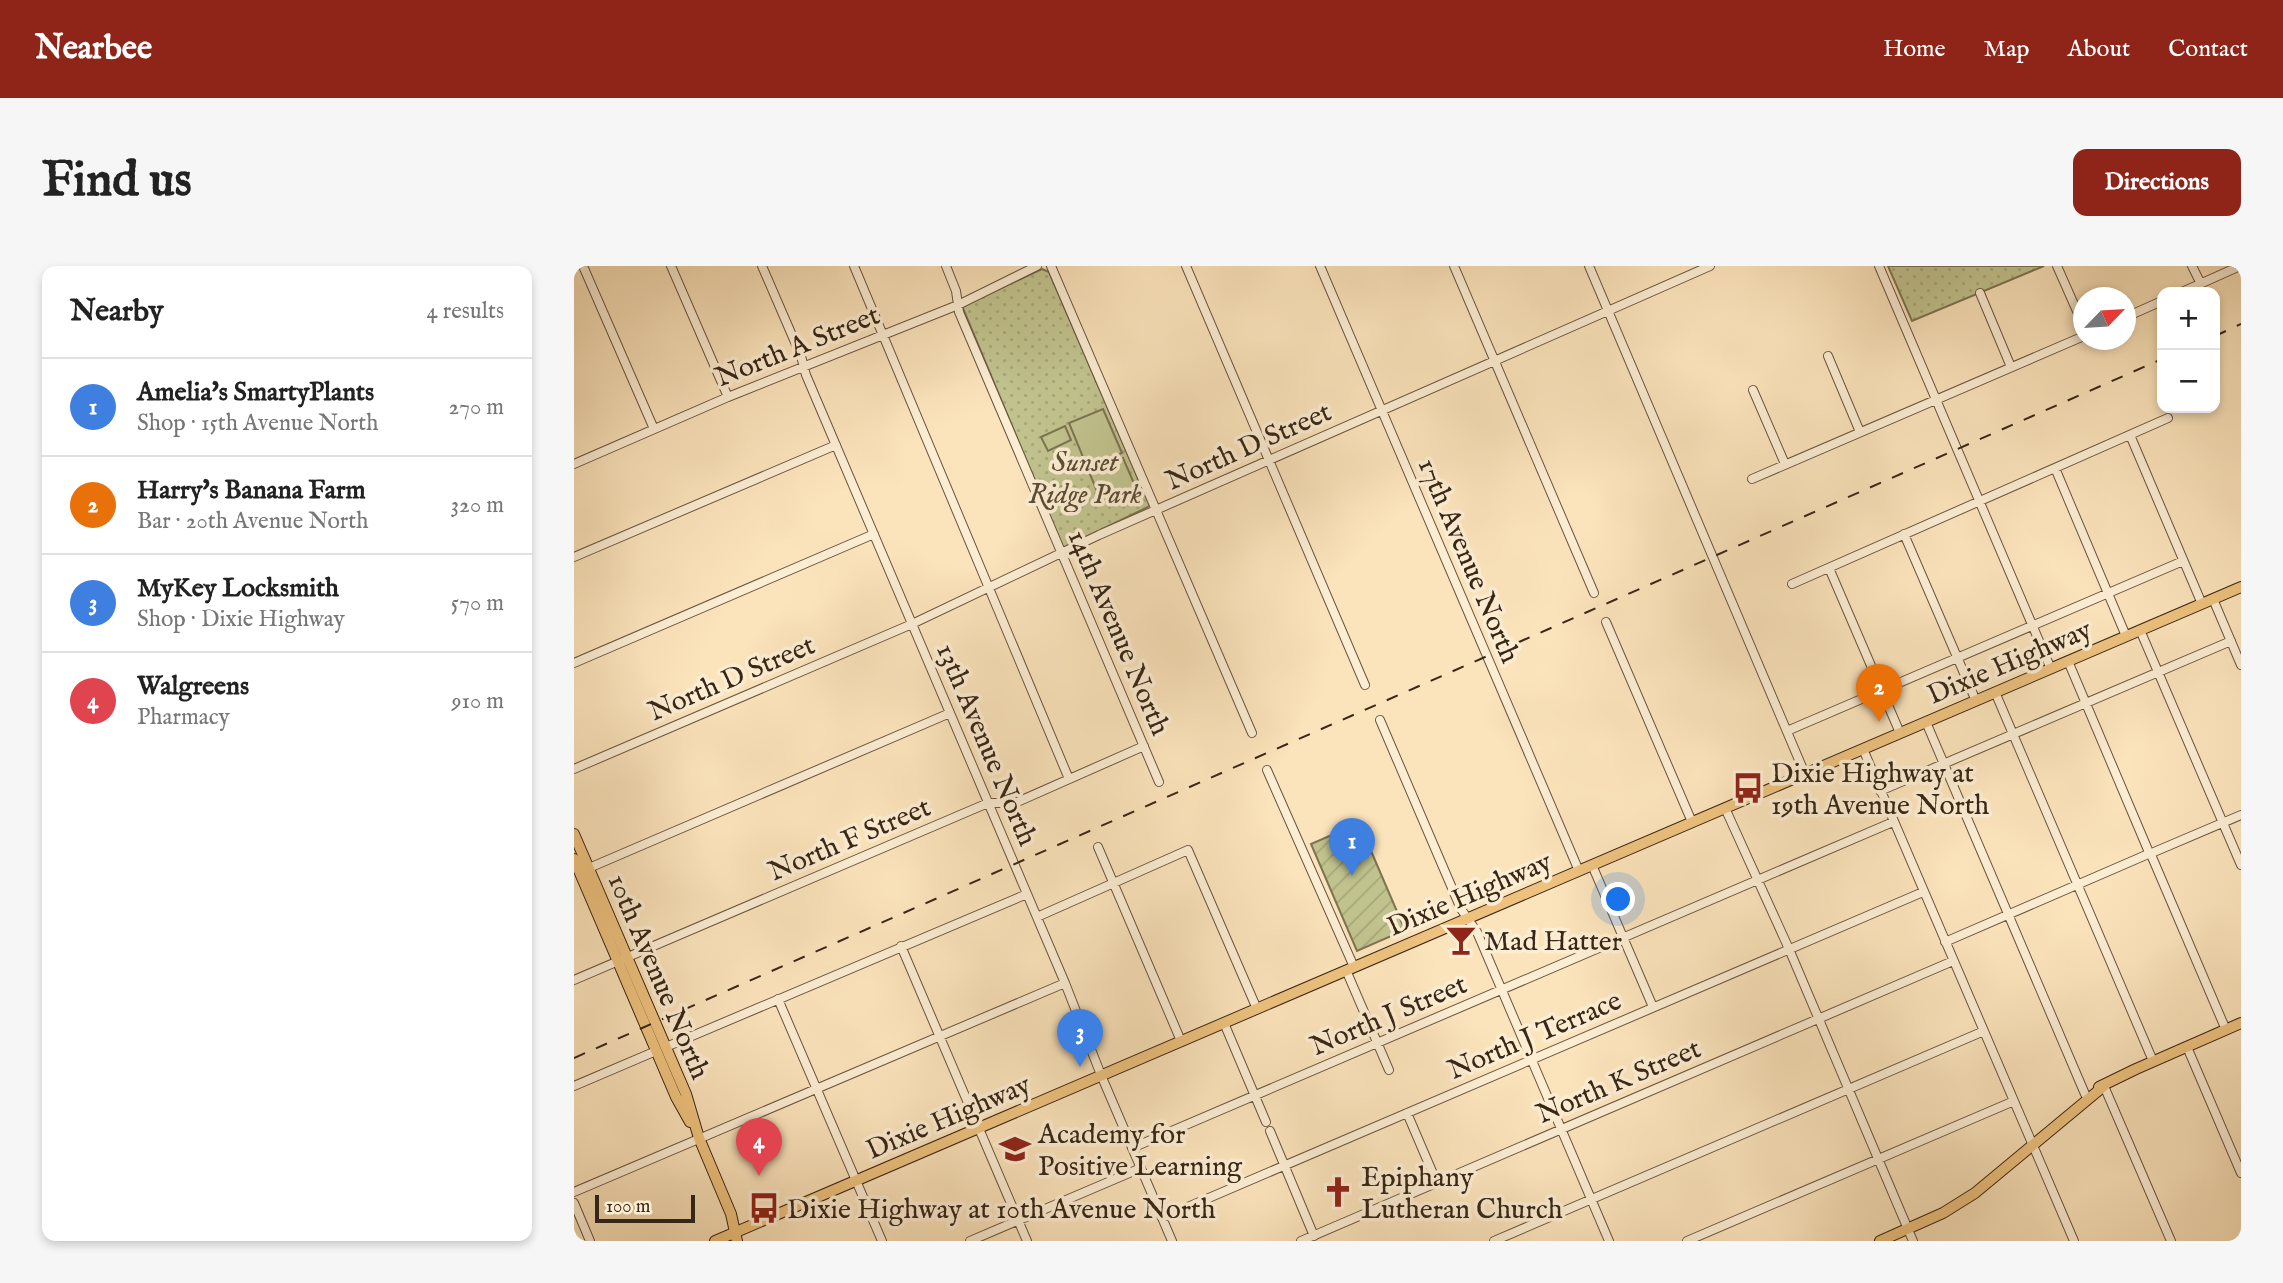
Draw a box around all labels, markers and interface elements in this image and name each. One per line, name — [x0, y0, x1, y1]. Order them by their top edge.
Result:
text: Nearbee — [35, 28, 152, 70]
text: Home — [1883, 34, 1946, 65]
text: Map — [1984, 34, 2030, 65]
text: About — [2068, 34, 2130, 65]
text: Contact — [2168, 34, 2248, 65]
button: Directions — [2073, 149, 2241, 216]
text: Find us — [42, 151, 192, 213]
north arrow — [2073, 287, 2136, 350]
map controls — [2157, 287, 2220, 413]
button: + — [2157, 287, 2220, 350]
text: Nearby — [70, 293, 163, 331]
text: 4 results — [426, 297, 504, 326]
street label: North A Street — [711, 298, 885, 396]
button: − — [2157, 350, 2220, 413]
text: Amelia's SmartyPlants — [137, 376, 374, 409]
text: 1 — [89, 393, 97, 422]
text: 270 m — [449, 393, 504, 422]
street label: North D Street — [1161, 395, 1338, 499]
text: Shop · 15th Avenue North — [137, 409, 378, 438]
park label: Sunset Ridge Park — [1028, 446, 1142, 513]
street label: 17th Avenue North — [1409, 453, 1527, 669]
text: Harry's Banana Farm — [137, 474, 366, 507]
text: 2 — [88, 491, 98, 520]
text: 320 m — [451, 491, 504, 520]
text: Bar · 20th Avenue North — [137, 507, 368, 536]
street label: 14th Avenue North — [1059, 525, 1177, 741]
text: MyKey Locksmith — [137, 572, 339, 605]
text: 3 — [89, 589, 97, 618]
text: 570 m — [451, 589, 504, 618]
text: Shop · Dixie Highway — [137, 605, 345, 634]
street label: Dixie Highway — [1923, 613, 2098, 714]
street label: North D Street — [643, 628, 821, 730]
street label: 13th Avenue North — [927, 639, 1044, 852]
pin: 2 — [1856, 664, 1902, 722]
text: Walgreens — [137, 670, 249, 703]
text: 4 — [87, 687, 99, 716]
text: 910 m — [451, 687, 504, 716]
text: Pharmacy — [137, 703, 230, 732]
place label: Dixie Highway at 19th Avenue North — [1771, 757, 1989, 824]
bus stop icon: Dixie Highway at 19th Avenue North — [1731, 771, 1765, 805]
street label: North F Street — [764, 790, 937, 890]
pin: 1 — [1329, 818, 1375, 876]
street label: Dixie Highway — [1383, 845, 1558, 946]
street label: 10th Avenue North — [599, 869, 717, 1085]
your location — [1601, 882, 1635, 916]
bar icon: Mad Hatter — [1444, 923, 1478, 957]
place label: Mad Hatter — [1484, 925, 1622, 960]
street label: North J Street — [1306, 968, 1473, 1065]
street label: North J Terrace — [1443, 984, 1627, 1089]
pin: 3 — [1057, 1009, 1103, 1067]
street label: North K Street — [1531, 1032, 1707, 1133]
street label: Dixie Highway — [862, 1068, 1037, 1169]
pin: 4 — [736, 1118, 782, 1176]
place label: Academy for Positive Learning — [1037, 1118, 1243, 1185]
school or university icon: Academy for Positive Learning — [998, 1132, 1032, 1166]
place label: Epiphany Lutheran Church — [1361, 1161, 1563, 1228]
church icon: Epiphany Lutheran Church — [1321, 1175, 1355, 1209]
bus stop icon: Dixie Highway at 10th Avenue North — [747, 1191, 781, 1225]
scale bar — [595, 1192, 695, 1224]
place label: Dixie Highway at 10th Avenue North — [787, 1193, 1216, 1228]
text: 100 m — [606, 1195, 650, 1219]

